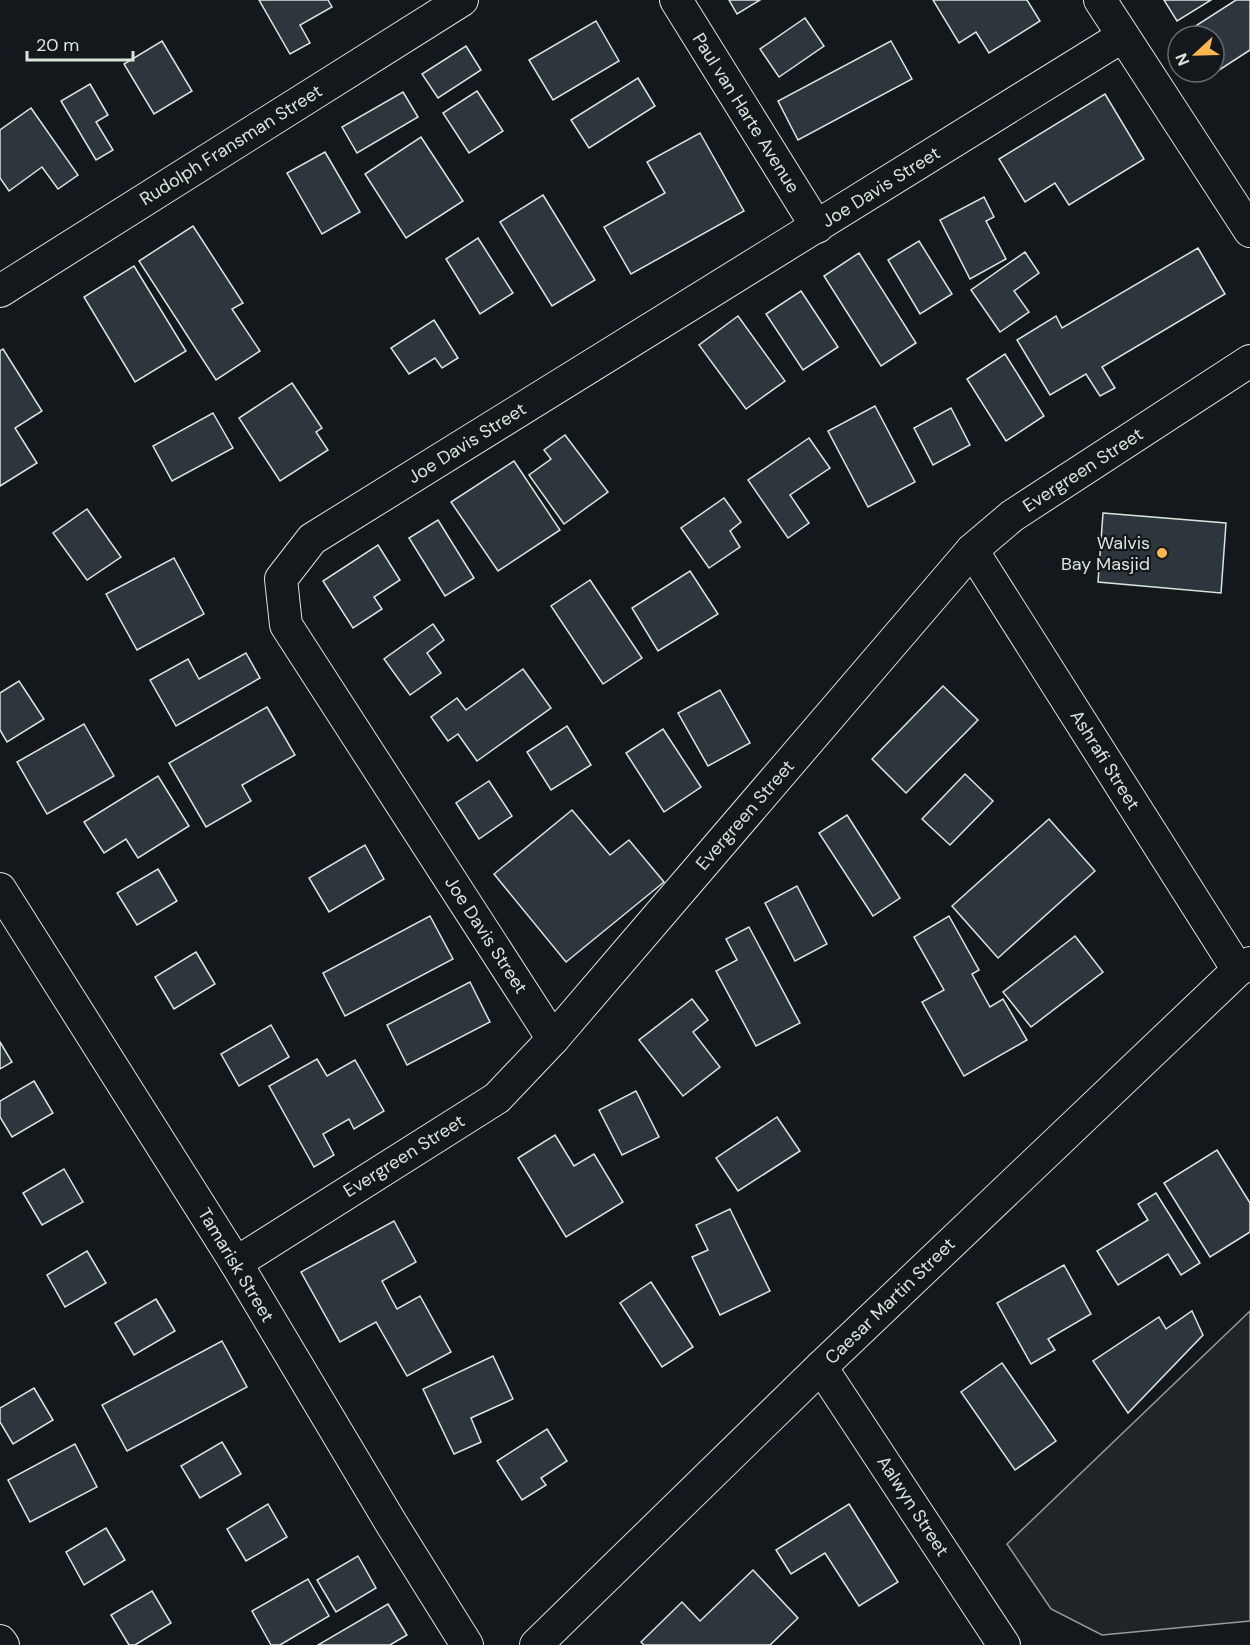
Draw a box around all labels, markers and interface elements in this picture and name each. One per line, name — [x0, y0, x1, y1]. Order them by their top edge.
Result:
scale bar — [27, 24, 134, 62]
north arrow — [1166, 24, 1226, 84]
street label: Paul van Harte Avenue — [687, 28, 805, 198]
text: 20 m — [36, 33, 79, 57]
text: N — [1171, 50, 1194, 69]
street label: Rudolph Fransman Street — [135, 79, 327, 211]
street label: Joe Davis Street — [817, 141, 945, 233]
street label: Joe Davis Street — [403, 397, 531, 489]
street label: Evergreen Street — [1018, 422, 1148, 518]
place label: Walvis Bay Masjid — [1061, 531, 1150, 576]
marker: Walvis Bay Masjid — [1155, 546, 1169, 560]
street label: Ashrafi Street — [1065, 705, 1145, 815]
street label: Evergreen Street — [690, 755, 800, 875]
street label: Joe Davis Street — [439, 872, 533, 998]
street label: Evergreen Street — [339, 1109, 469, 1203]
street label: Tamarisk Street — [192, 1203, 280, 1327]
street label: Caesar Martin Street — [820, 1233, 960, 1369]
street label: Aalwyn Street — [872, 1451, 954, 1561]

